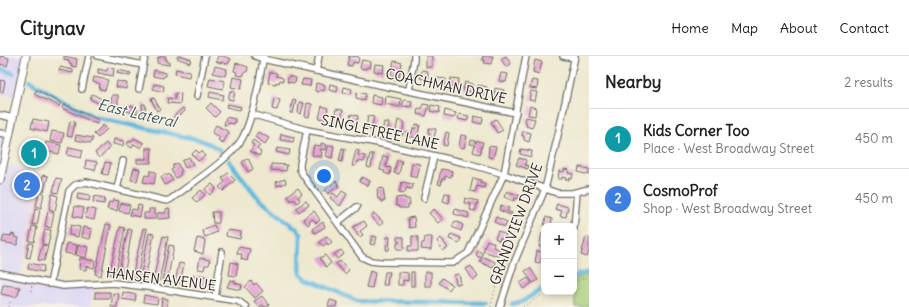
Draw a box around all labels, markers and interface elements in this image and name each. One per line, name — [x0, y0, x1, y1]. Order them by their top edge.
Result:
text: Citynav — [20, 16, 85, 40]
text: Home — [671, 19, 709, 37]
text: Map — [731, 19, 758, 37]
text: About — [780, 19, 818, 37]
text: Contact — [840, 19, 889, 37]
street label: COACHMAN DRIVE — [384, 64, 508, 108]
text: Nearby — [605, 71, 661, 93]
text: 2 results — [844, 74, 893, 91]
water label: East Lateral — [96, 95, 181, 132]
street label: SINGLETREE LANE — [319, 111, 441, 153]
text: Kids Corner Too — [643, 121, 749, 140]
text: 1 — [615, 130, 621, 147]
text: 450 m — [855, 130, 893, 147]
pin: 1 — [21, 138, 47, 168]
text: Place · West Broadway Street — [643, 140, 814, 157]
street label: GRANDVIEW DRIVE — [486, 161, 546, 287]
your location — [314, 166, 334, 186]
pin: 2 — [14, 170, 40, 200]
text: CosmoProf — [643, 181, 718, 200]
text: 2 — [614, 190, 622, 207]
text: 450 m — [855, 190, 893, 207]
text: Shop · West Broadway Street — [643, 200, 812, 217]
map controls — [541, 223, 577, 295]
button: + — [541, 223, 577, 259]
button: − — [541, 259, 577, 295]
street label: HANSEN AVENUE — [105, 263, 217, 295]

